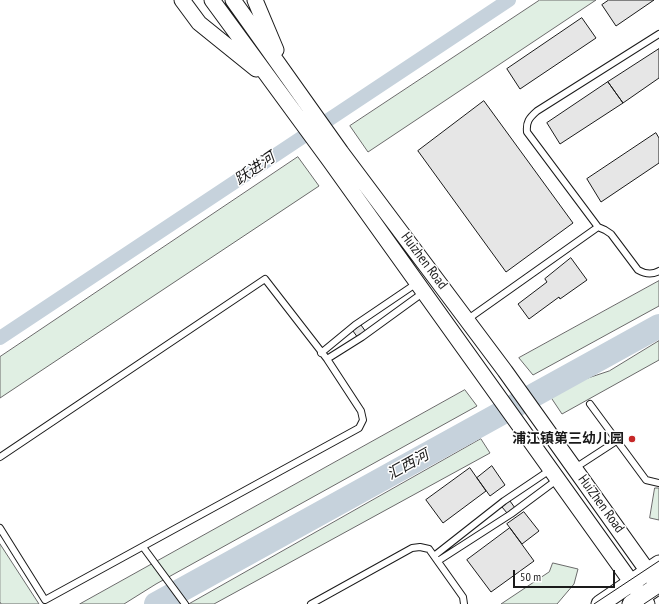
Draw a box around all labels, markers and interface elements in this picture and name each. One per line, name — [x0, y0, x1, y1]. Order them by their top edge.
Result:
water label: 跃进河 — [231, 149, 279, 189]
street label: Huizhen Road — [397, 229, 451, 293]
place label: 浦江镇第三幼儿园 — [512, 431, 624, 447]
marker: 浦江镇第三幼儿园 — [627, 434, 637, 444]
water label: 汇西河 — [384, 446, 432, 484]
street label: HuiZhen Road — [574, 472, 628, 536]
scale bar — [515, 562, 617, 588]
text: 50 m — [520, 569, 541, 584]

